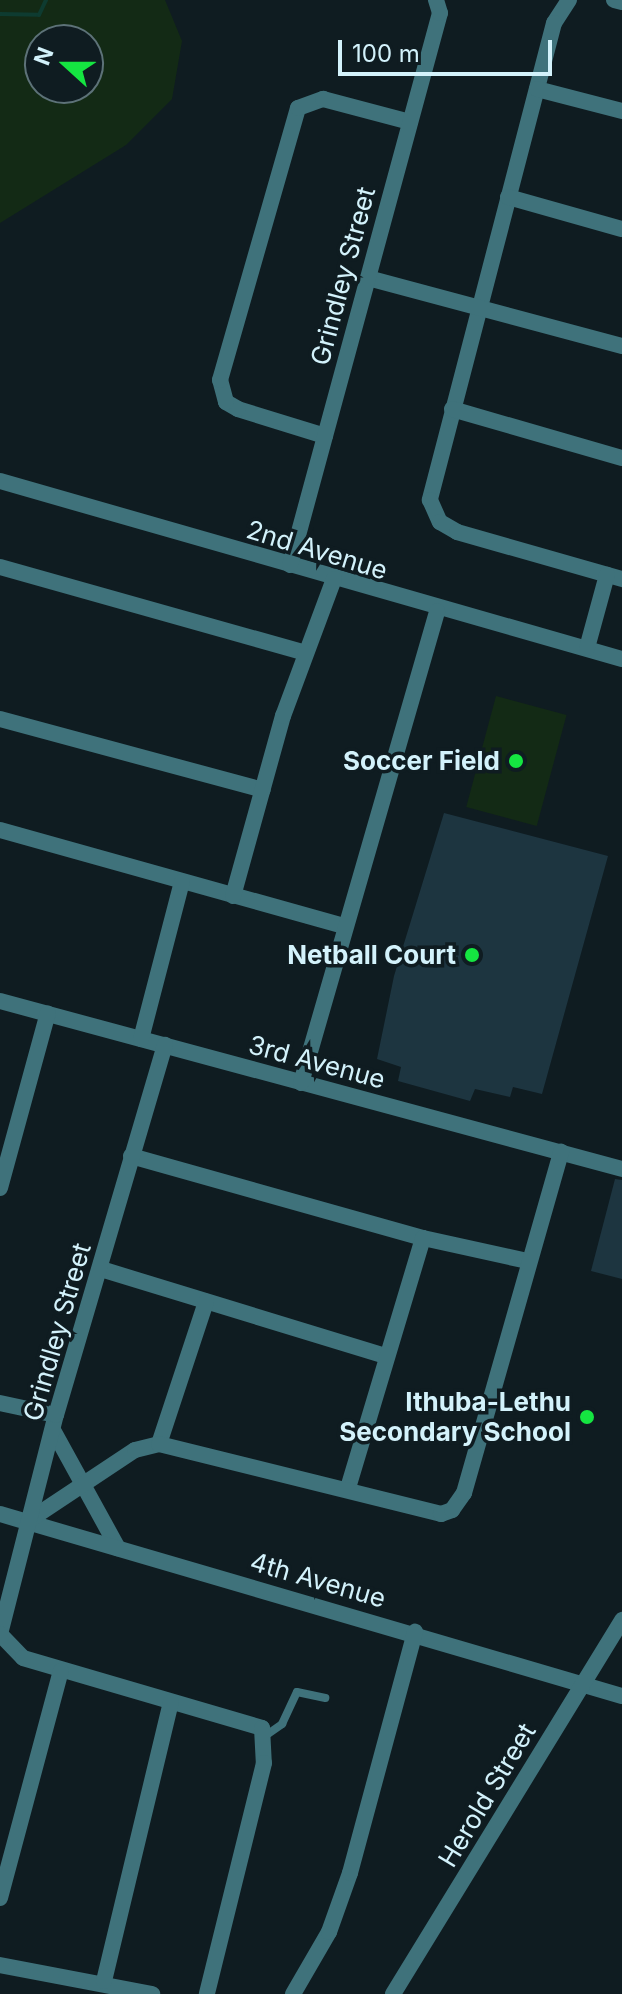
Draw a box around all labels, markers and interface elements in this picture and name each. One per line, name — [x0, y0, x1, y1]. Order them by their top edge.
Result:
north arrow — [24, 24, 104, 104]
scale bar — [342, 24, 556, 74]
text: 100 m — [352, 39, 420, 68]
text: N — [28, 44, 59, 69]
street label: Grindley Street — [304, 183, 382, 369]
street label: 2nd Avenue — [243, 514, 391, 586]
place label: Soccer Field — [343, 745, 500, 777]
marker: Soccer Field — [507, 752, 525, 770]
place label: Netball Court — [287, 939, 456, 971]
marker: Netball Court — [463, 946, 481, 964]
street label: 3rd Avenue — [245, 1029, 389, 1095]
street label: Grindley Street — [17, 1240, 97, 1424]
place label: Ithuba-Lethu Secondary School — [339, 1386, 571, 1448]
marker: Ithuba-Lethu Secondary School — [578, 1408, 596, 1426]
street label: 4th Avenue — [247, 1546, 389, 1614]
street label: Herold Street — [432, 1717, 542, 1873]

